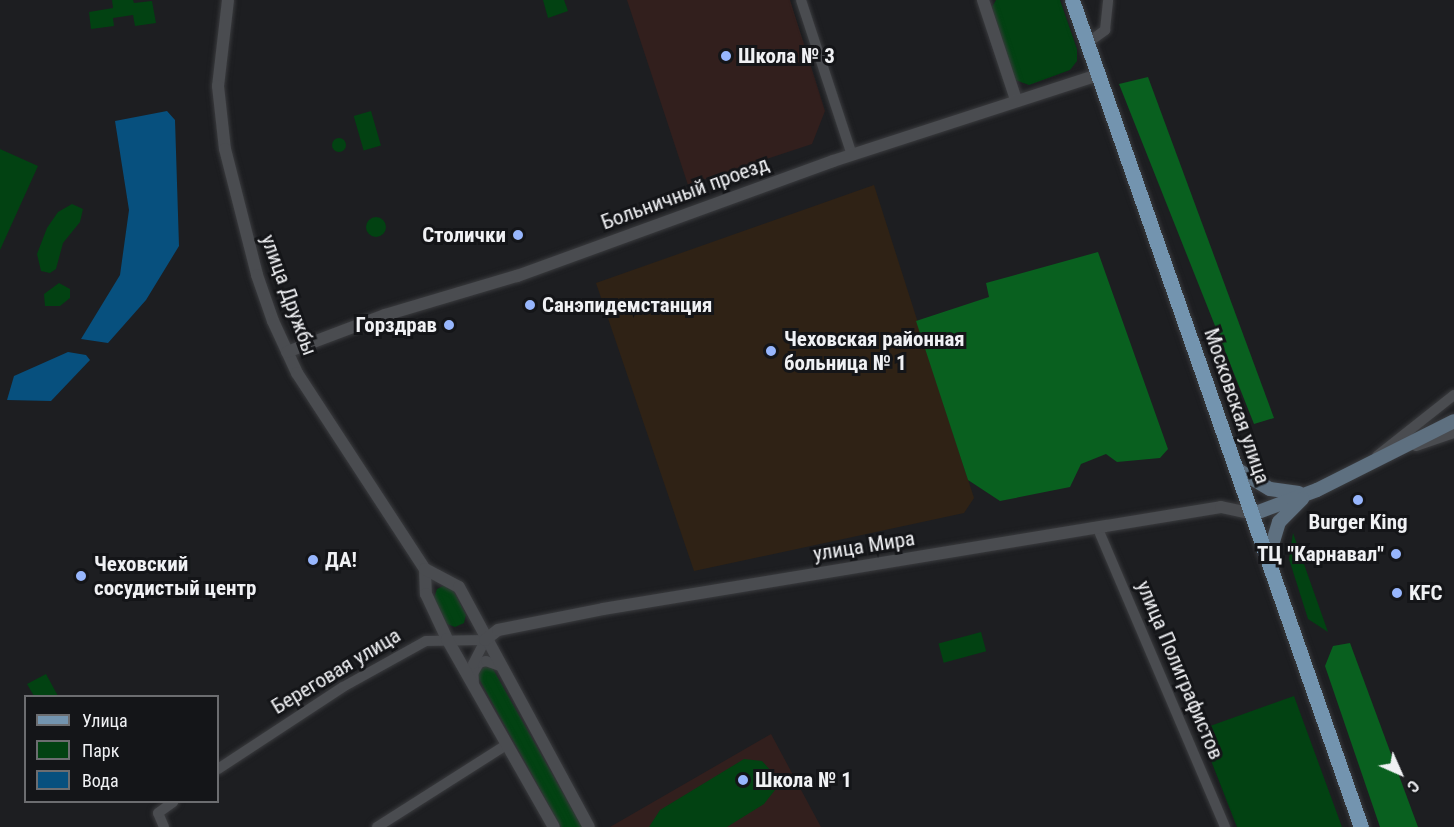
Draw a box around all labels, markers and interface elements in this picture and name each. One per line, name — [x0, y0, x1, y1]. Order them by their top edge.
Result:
place label: Школа № 3 — [738, 43, 835, 69]
marker: Школа № 3 — [719, 49, 733, 63]
street label: Больничный проезд — [598, 151, 772, 235]
place label: Столички — [422, 222, 506, 248]
marker: Столички — [511, 228, 525, 242]
street label: улица Дружбы — [255, 231, 323, 359]
place label: Санэпидемстанция — [542, 292, 712, 318]
marker: Санэпидемстанция — [523, 298, 537, 312]
place label: Горздрав — [356, 312, 437, 338]
marker: Горздрав — [442, 318, 456, 332]
street label: Московская улица — [1199, 325, 1275, 487]
place label: Чеховская районная больница № 1 — [784, 326, 965, 376]
marker: Чеховская районная больница № 1 — [762, 342, 780, 360]
marker: Burger King — [1351, 493, 1365, 507]
place label: Burger King — [1308, 509, 1408, 535]
street label: улица Мира — [811, 526, 917, 566]
place label: ТЦ "Карнавал" — [1257, 541, 1384, 567]
place label: ДА! — [325, 547, 357, 573]
marker: ТЦ "Карнавал" — [1389, 547, 1403, 561]
place label: Чеховский сосудистый центр — [94, 551, 256, 601]
marker: ДА! — [306, 553, 320, 567]
marker: Чеховский сосудистый центр — [72, 567, 90, 585]
street label: улица Полиграфистов — [1131, 577, 1229, 763]
place label: KFC — [1409, 580, 1443, 606]
marker: KFC — [1390, 586, 1404, 600]
street label: Береговая улица — [267, 623, 405, 719]
legend — [24, 695, 219, 803]
text: Улица — [82, 710, 128, 731]
text: Парк — [82, 740, 119, 761]
north arrow — [1370, 743, 1430, 803]
place label: Школа № 1 — [755, 767, 852, 793]
text: Вода — [82, 770, 119, 791]
marker: Школа № 1 — [736, 773, 750, 787]
text: С — [1403, 776, 1423, 796]

